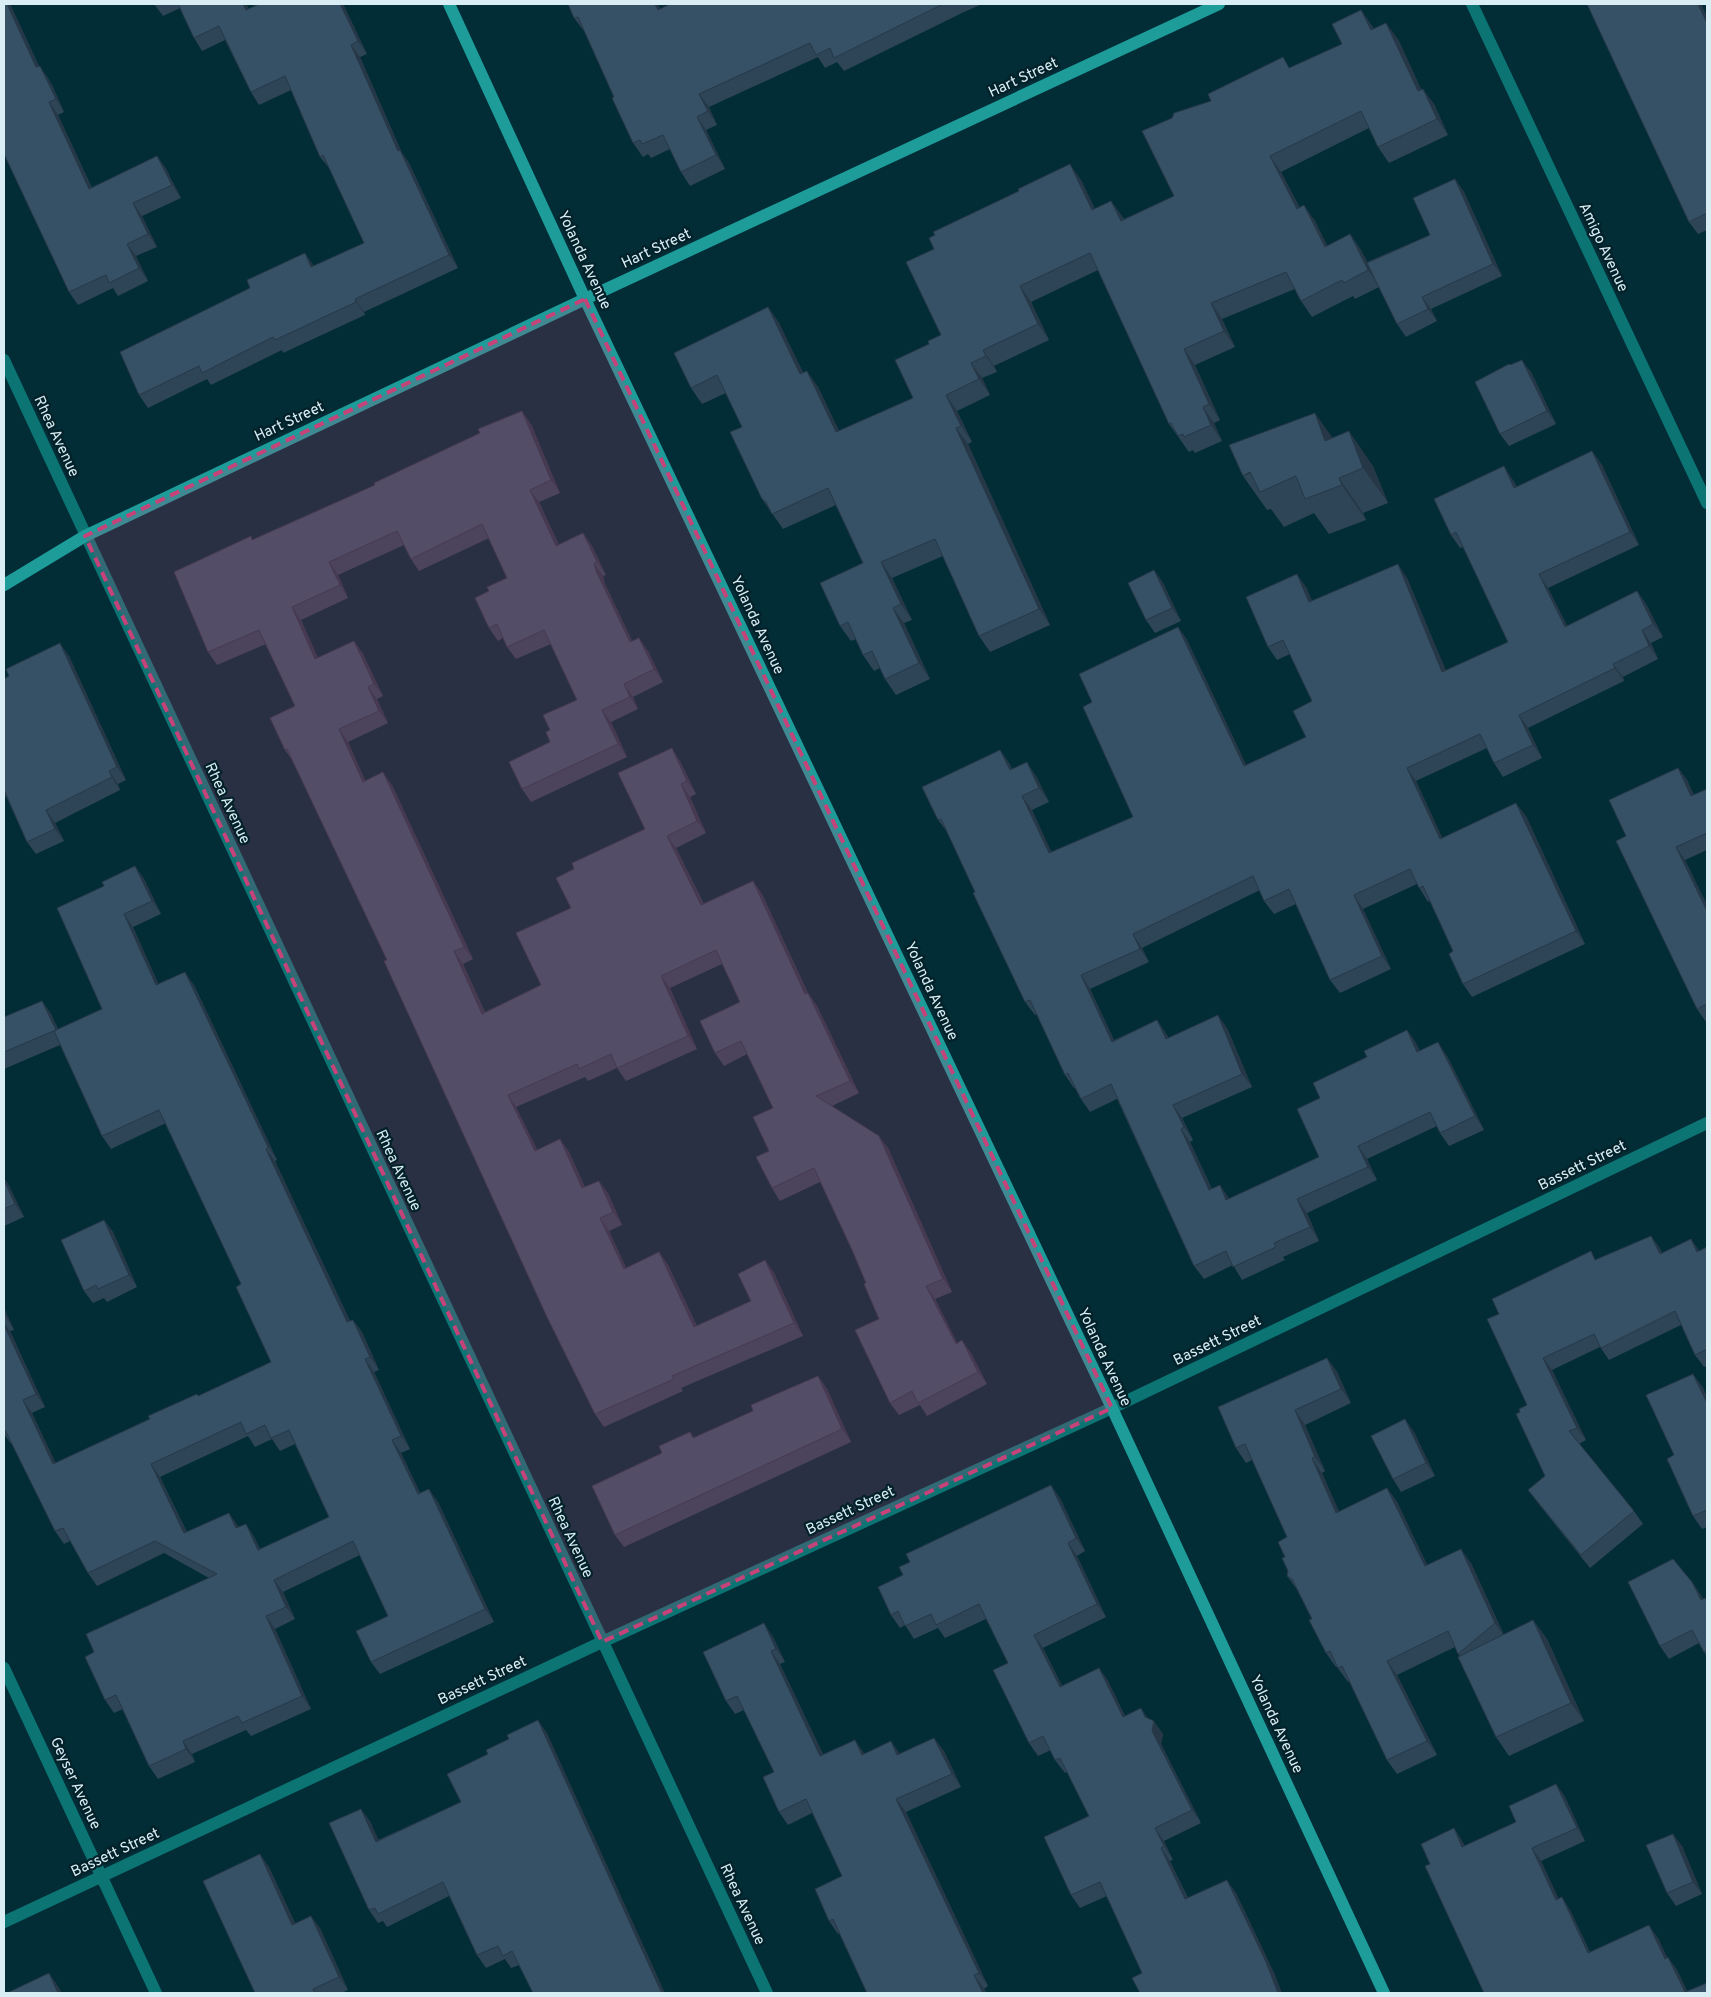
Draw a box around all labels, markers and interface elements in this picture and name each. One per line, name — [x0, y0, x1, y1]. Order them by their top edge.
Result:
street label: Hart Street — [986, 54, 1061, 103]
street label: Amigo Avenue — [1574, 200, 1632, 295]
street label: Yolanda Avenue — [552, 208, 615, 313]
street label: Hart Street — [619, 225, 694, 274]
street label: Rhea Avenue — [29, 393, 83, 480]
street label: Hart Street — [252, 398, 327, 447]
street label: Yolanda Avenue — [725, 573, 788, 678]
street label: Rhea Avenue — [200, 760, 254, 847]
street label: Yolanda Avenue — [899, 939, 962, 1044]
street label: Rhea Avenue — [371, 1127, 425, 1214]
street label: Bassett Street — [1536, 1137, 1630, 1196]
street label: Yolanda Avenue — [1072, 1305, 1135, 1410]
street label: Bassett Street — [1171, 1312, 1265, 1371]
street label: Bassett Street — [803, 1483, 898, 1540]
street label: Rhea Avenue — [543, 1494, 597, 1581]
street label: Bassett Street — [435, 1653, 530, 1710]
street label: Yolanda Avenue — [1244, 1672, 1307, 1777]
street label: Geyser Avenue — [45, 1734, 104, 1833]
street label: Bassett Street — [68, 1825, 163, 1882]
street label: Rhea Avenue — [715, 1861, 769, 1948]

